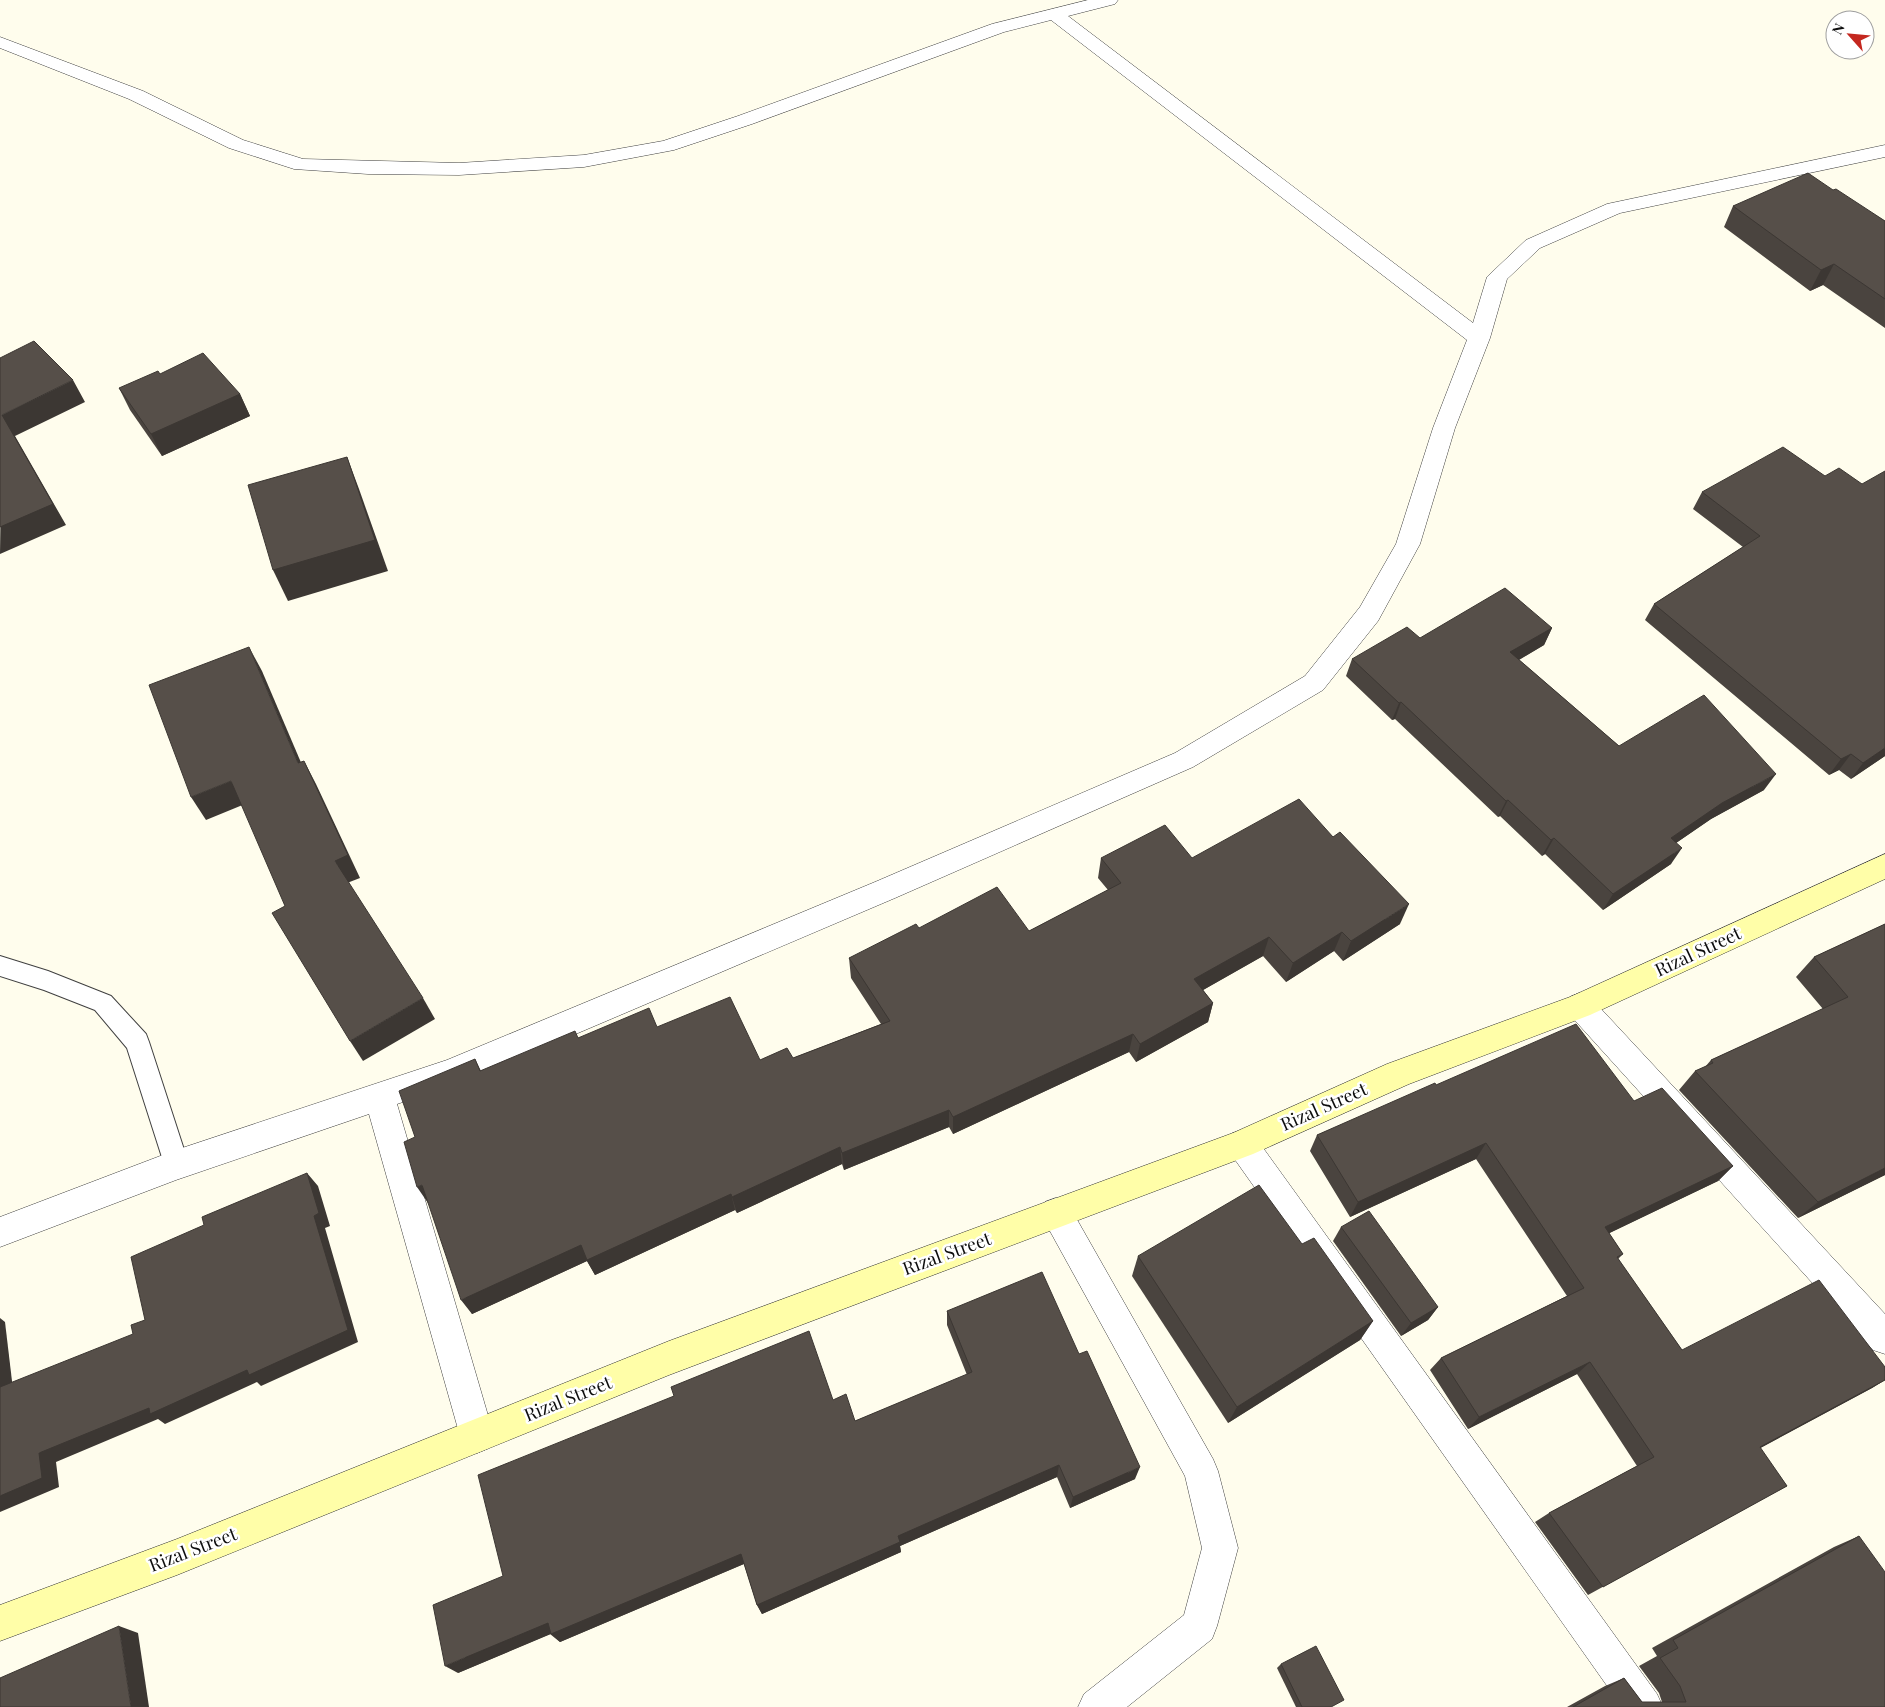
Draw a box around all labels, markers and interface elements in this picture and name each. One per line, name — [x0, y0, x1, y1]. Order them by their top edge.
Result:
north arrow — [1825, 10, 1875, 60]
text: N — [1827, 20, 1849, 38]
street label: Rizal Street — [1651, 920, 1745, 982]
street label: Rizal Street — [1276, 1076, 1371, 1136]
street label: Rizal Street — [899, 1226, 995, 1280]
street label: Rizal Street — [520, 1369, 616, 1427]
street label: Rizal Street — [145, 1521, 241, 1577]

